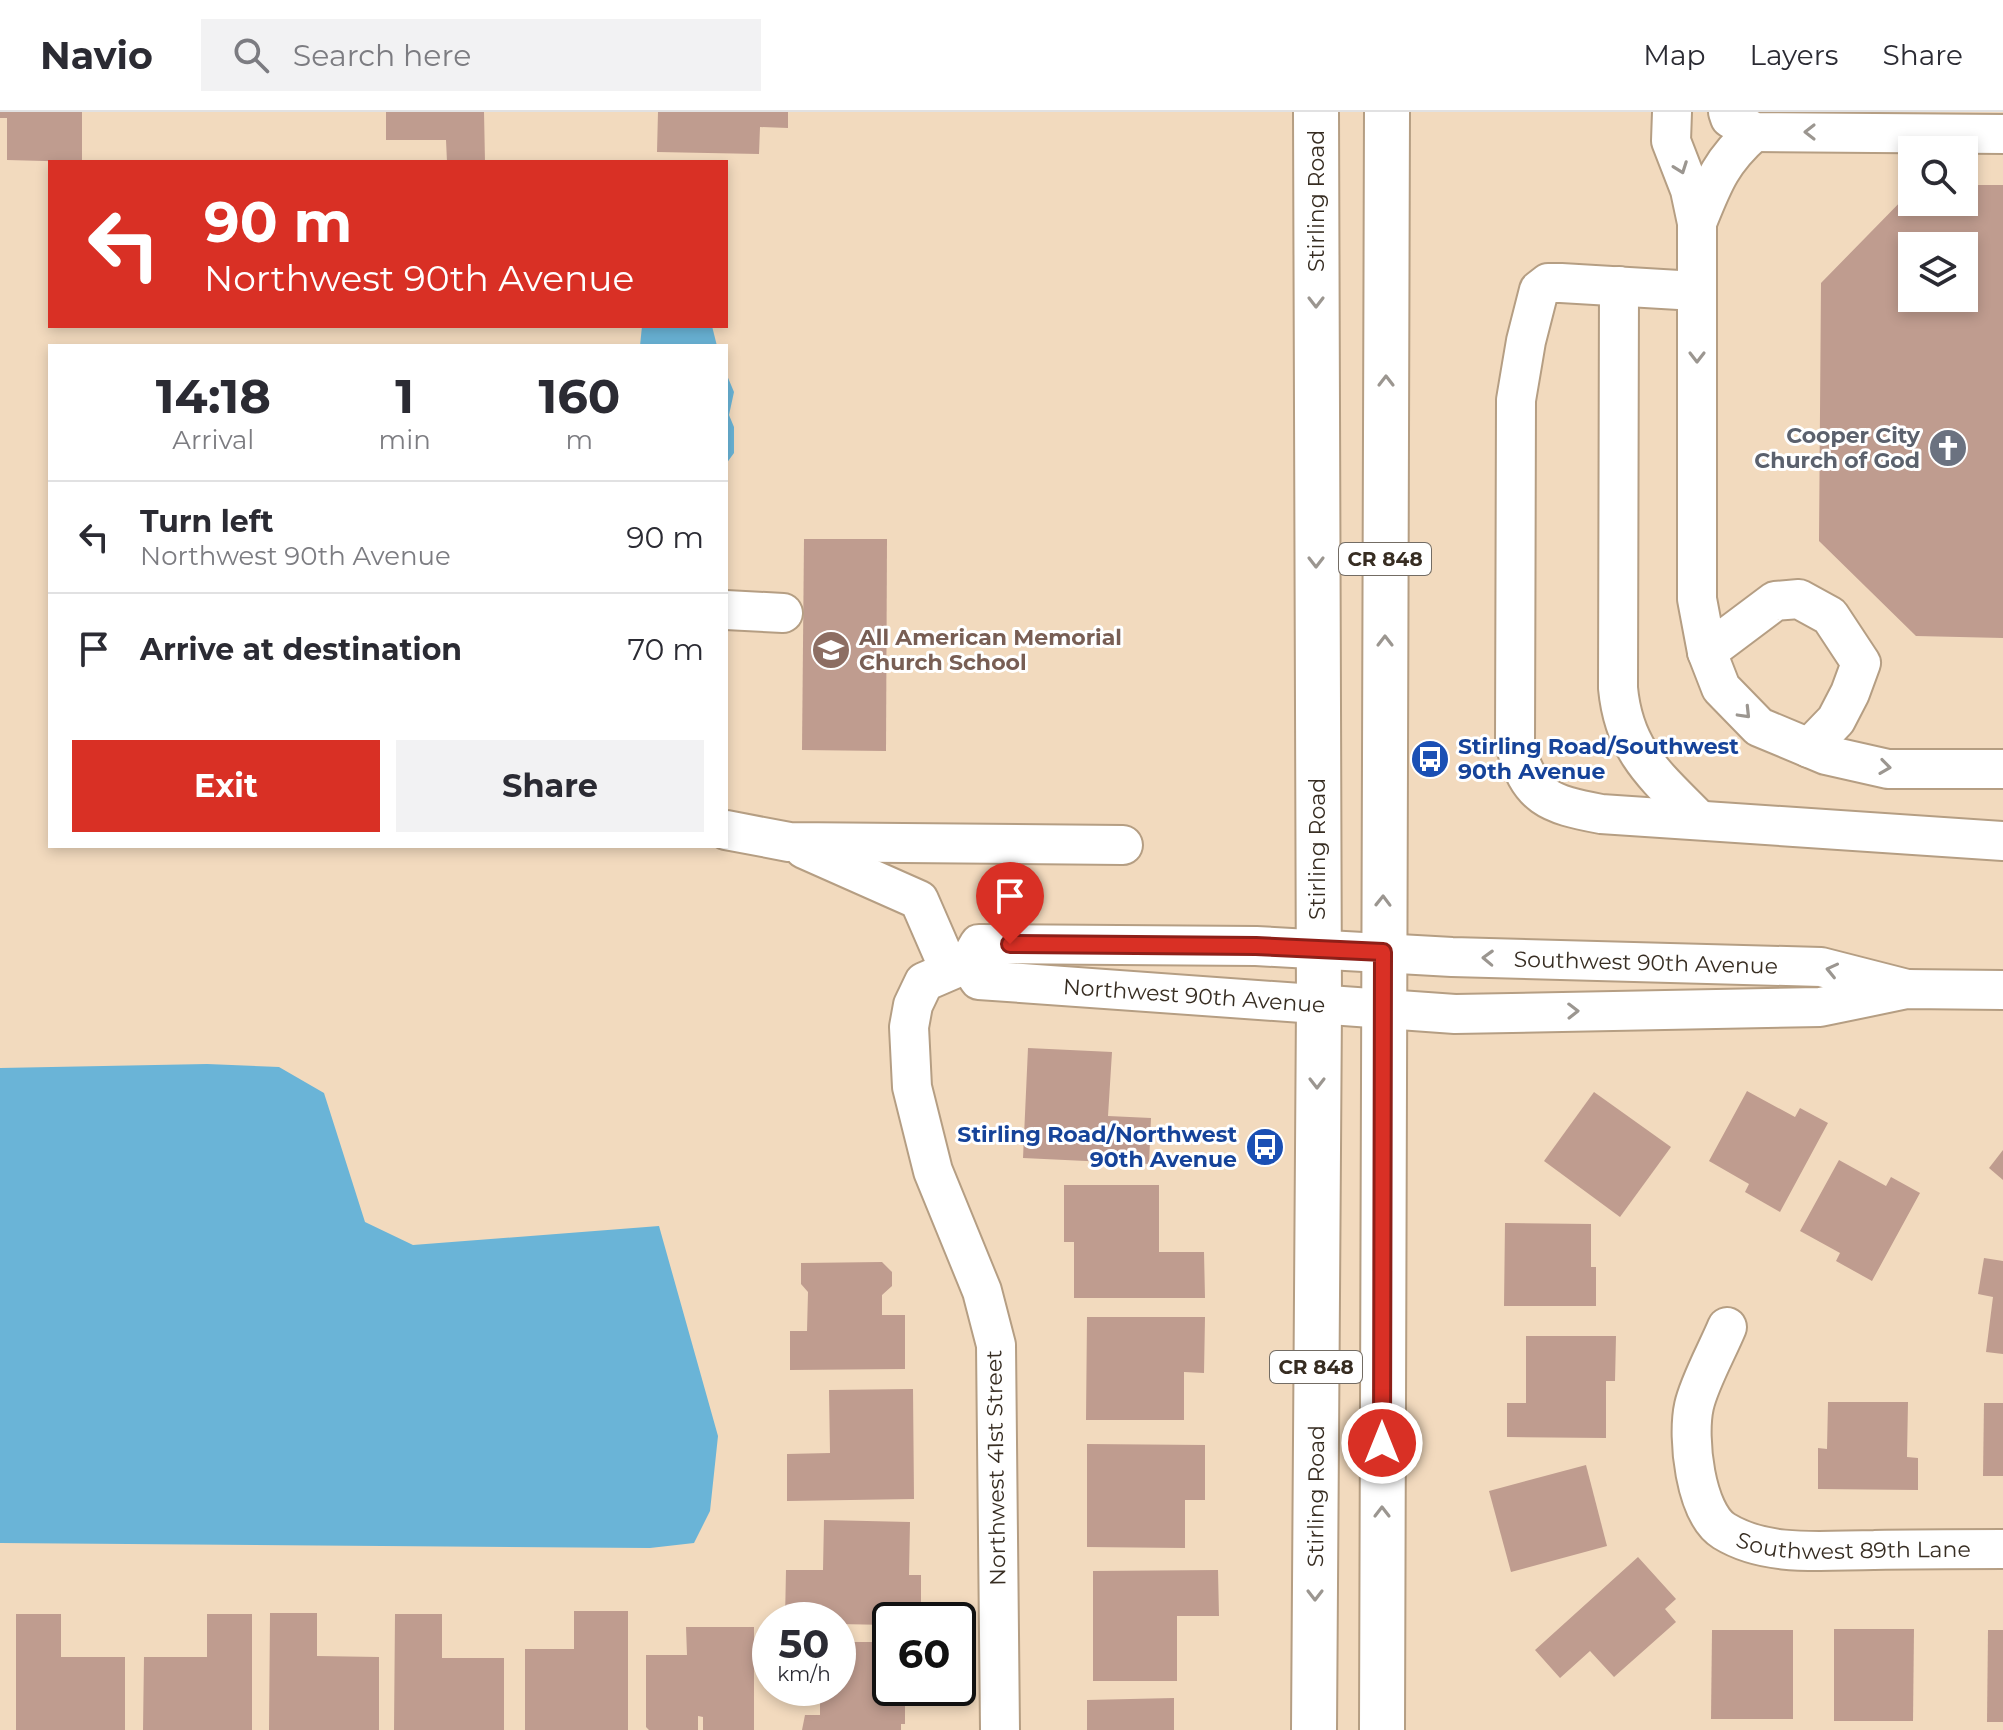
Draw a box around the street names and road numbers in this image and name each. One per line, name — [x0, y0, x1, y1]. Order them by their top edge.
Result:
street label: Stirling Road — [1303, 130, 1330, 272]
road number: CR 848 — [1339, 543, 1431, 575]
street label: Stirling Road — [1304, 778, 1331, 920]
street label: Southwest 90th Avenue — [1513, 945, 1778, 979]
street label: Northwest 90th Avenue — [1062, 973, 1326, 1018]
street label: Northwest 41st Street — [980, 1350, 1012, 1586]
road number: CR 848 — [1270, 1351, 1362, 1383]
street label: Stirling Road — [1302, 1425, 1330, 1567]
street label: Southwest 89th Lane — [1733, 1526, 1971, 1565]

